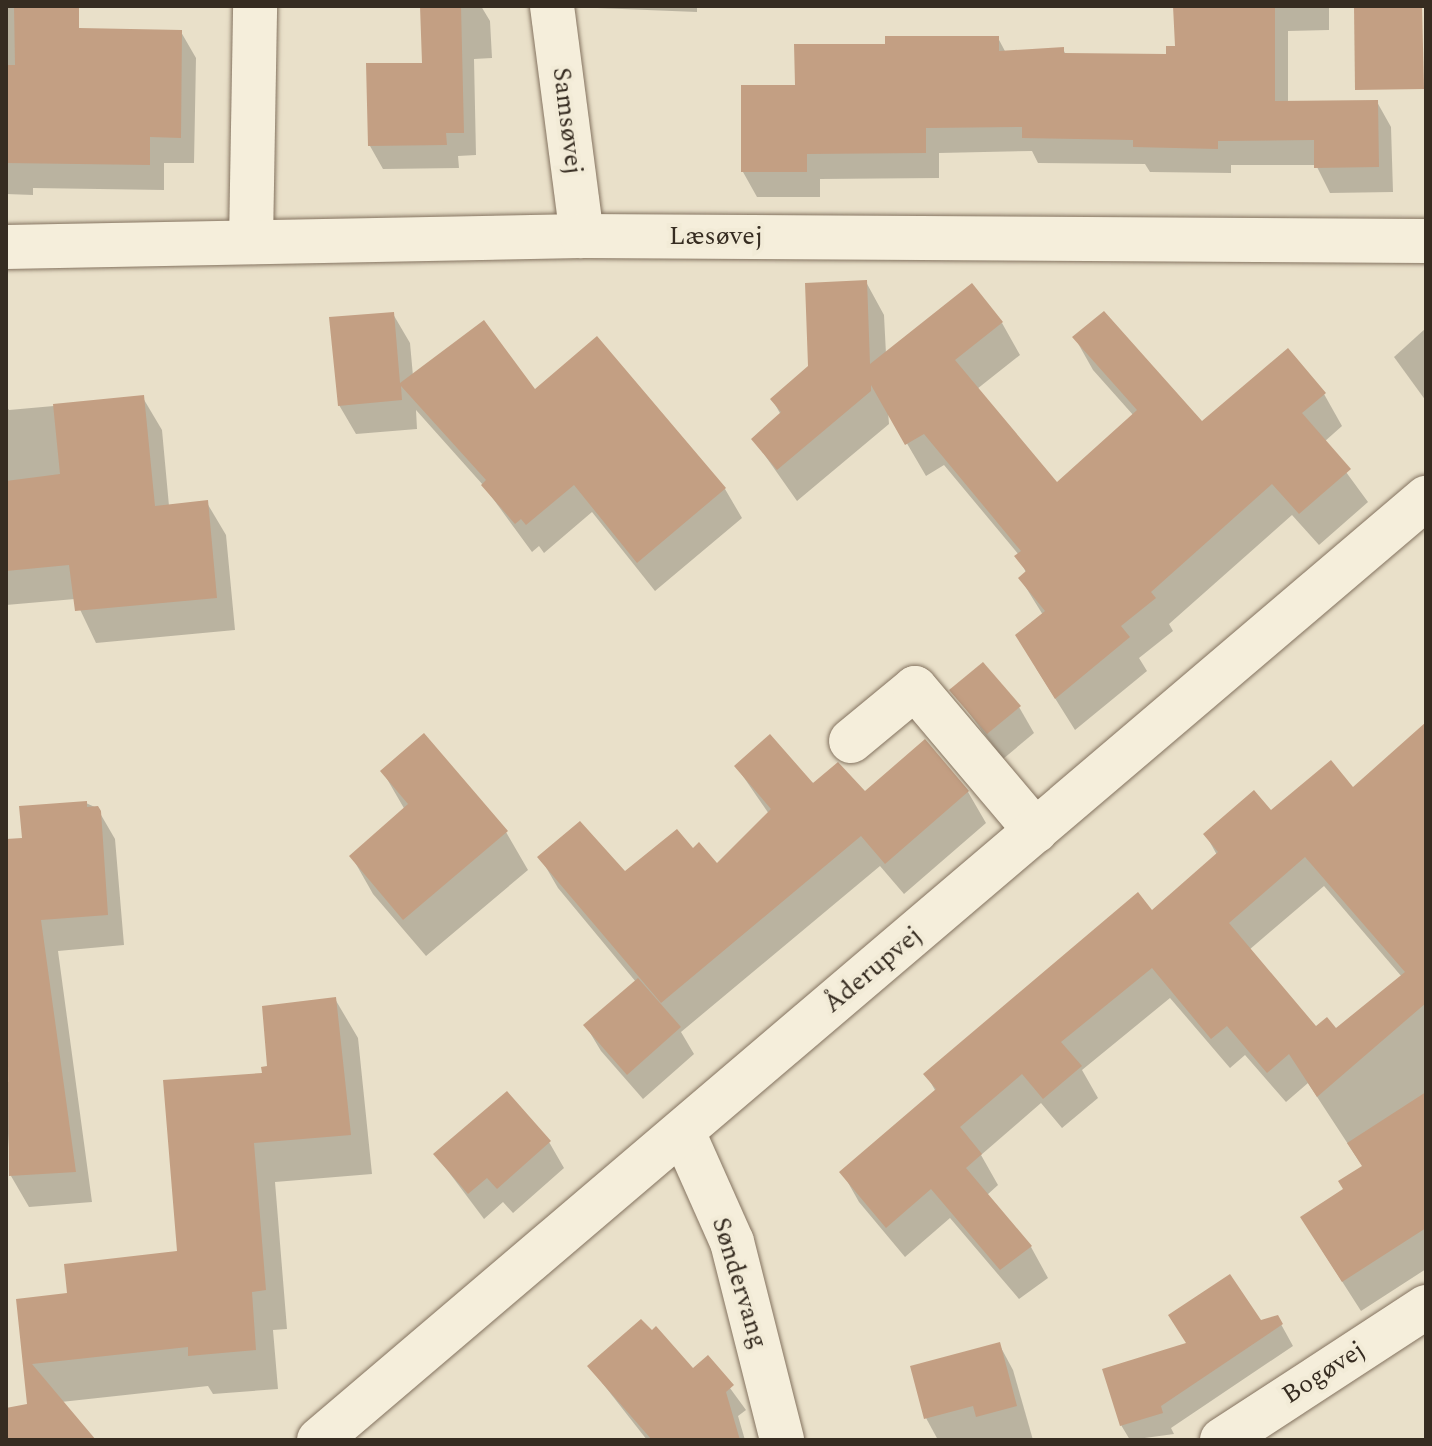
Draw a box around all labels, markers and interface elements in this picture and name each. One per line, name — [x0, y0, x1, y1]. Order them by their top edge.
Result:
street label: Samsøvej — [545, 66, 589, 176]
street label: Læsøvej — [669, 221, 763, 253]
street label: Åderupvej — [817, 920, 929, 1020]
street label: Søndervang — [704, 1214, 774, 1352]
street label: Bogøvej — [1277, 1335, 1371, 1411]

